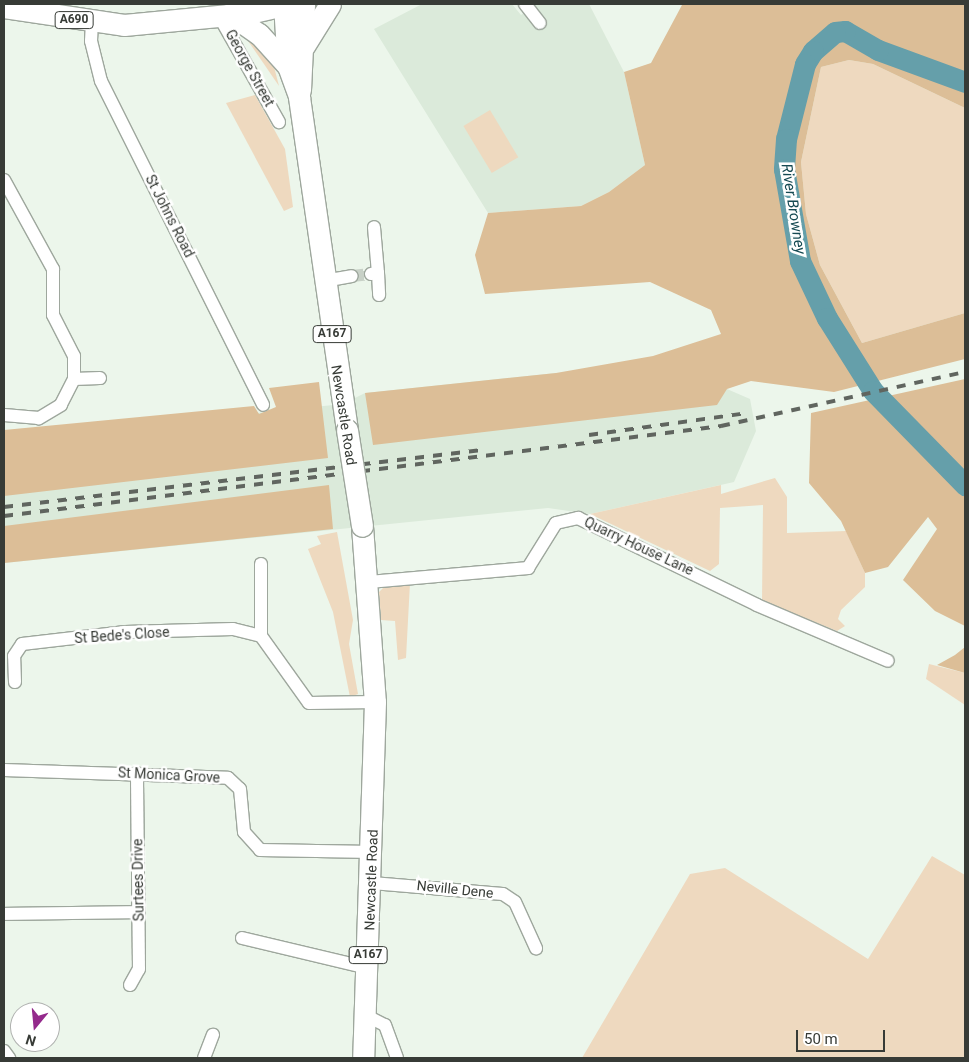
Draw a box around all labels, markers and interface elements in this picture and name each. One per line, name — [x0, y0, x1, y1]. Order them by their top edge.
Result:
road number: A690 — [54, 10, 94, 30]
street label: George Street — [222, 27, 278, 109]
water label: River Browney — [777, 162, 809, 256]
street label: St Johns Road — [142, 172, 198, 260]
road number: A167 — [312, 324, 352, 344]
street label: Newcastle Road — [328, 364, 360, 466]
street label: Quarry House Lane — [582, 513, 696, 579]
street label: St Bede's Close — [74, 623, 170, 647]
street label: St Monica Grove — [117, 764, 221, 786]
street label: Newcastle Road — [361, 829, 381, 931]
street label: Surtees Drive — [129, 839, 147, 921]
street label: Neville Dene — [416, 877, 494, 901]
road number: A167 — [348, 946, 388, 964]
north arrow — [10, 1002, 60, 1052]
scale bar — [799, 1020, 888, 1052]
text: 50 m — [804, 1030, 838, 1048]
text: N — [24, 1031, 38, 1049]

